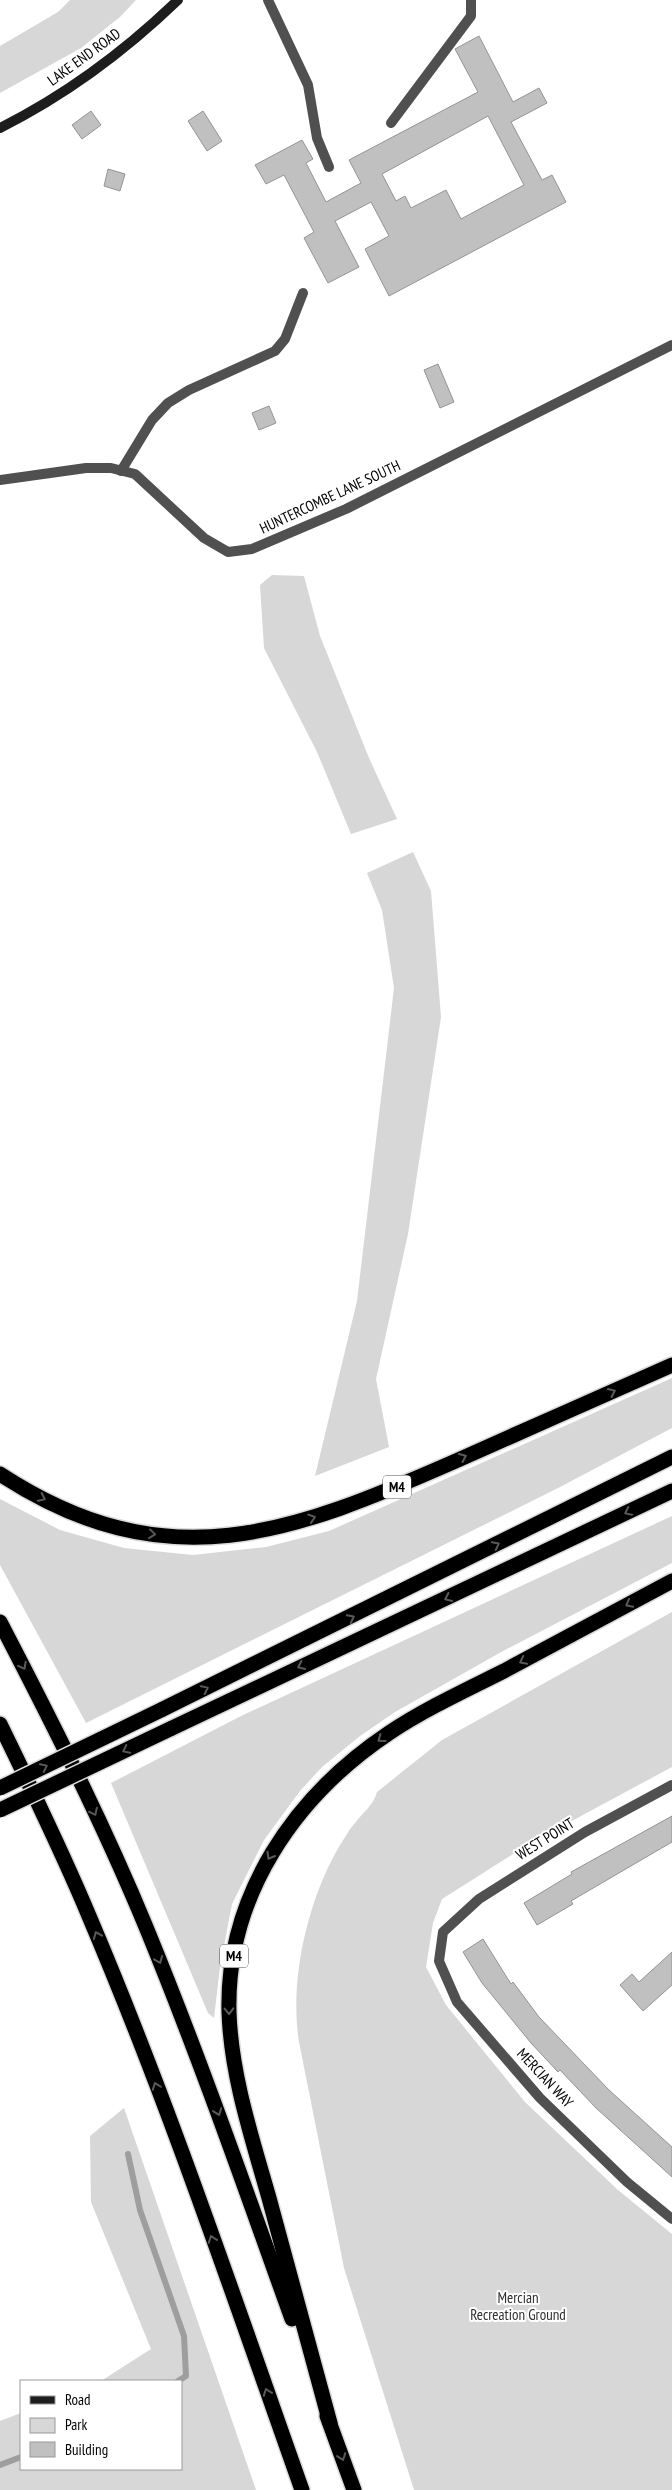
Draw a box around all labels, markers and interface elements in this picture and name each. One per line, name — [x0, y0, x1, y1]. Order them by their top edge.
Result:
street label: LAKE END ROAD — [43, 24, 124, 89]
street label: HUNTERCOMBE LANE SOUTH — [256, 456, 403, 538]
one-way arrow — [607, 1387, 616, 1398]
one-way arrow — [458, 1453, 467, 1464]
road number: M4 — [383, 1475, 411, 1498]
one-way arrow — [37, 1492, 46, 1503]
one-way arrow — [624, 1506, 633, 1517]
one-way arrow — [308, 1514, 316, 1524]
one-way arrow — [149, 1528, 157, 1539]
one-way arrow — [491, 1541, 500, 1551]
one-way arrow — [444, 1592, 453, 1602]
one-way arrow — [625, 1598, 634, 1608]
one-way arrow — [346, 1614, 355, 1624]
one-way arrow — [519, 1655, 528, 1665]
one-way arrow — [17, 1660, 27, 1669]
one-way arrow — [297, 1660, 306, 1671]
one-way arrow — [200, 1685, 209, 1695]
one-way arrow — [377, 1733, 386, 1742]
one-way arrow — [122, 1744, 131, 1755]
one-way arrow — [39, 1763, 48, 1773]
one-way arrow — [88, 1807, 98, 1816]
street label: WEST POINT — [512, 1813, 578, 1864]
one-way arrow — [266, 1851, 276, 1860]
one-way arrow — [93, 1931, 103, 1940]
road number: M4 — [220, 1944, 248, 1968]
one-way arrow — [153, 1956, 163, 1964]
one-way arrow — [224, 2007, 235, 2015]
street label: MERCIAN WAY — [513, 2044, 578, 2111]
one-way arrow — [152, 2082, 162, 2091]
one-way arrow — [211, 2107, 222, 2116]
one-way arrow — [208, 2235, 218, 2244]
park label: Mercian Recreation Ground — [470, 2288, 566, 2324]
legend — [20, 2380, 182, 2470]
one-way arrow — [263, 2388, 273, 2397]
text: Road — [65, 2390, 91, 2409]
text: Park — [65, 2415, 87, 2434]
text: Building — [65, 2440, 108, 2459]
one-way arrow — [336, 2452, 346, 2460]

